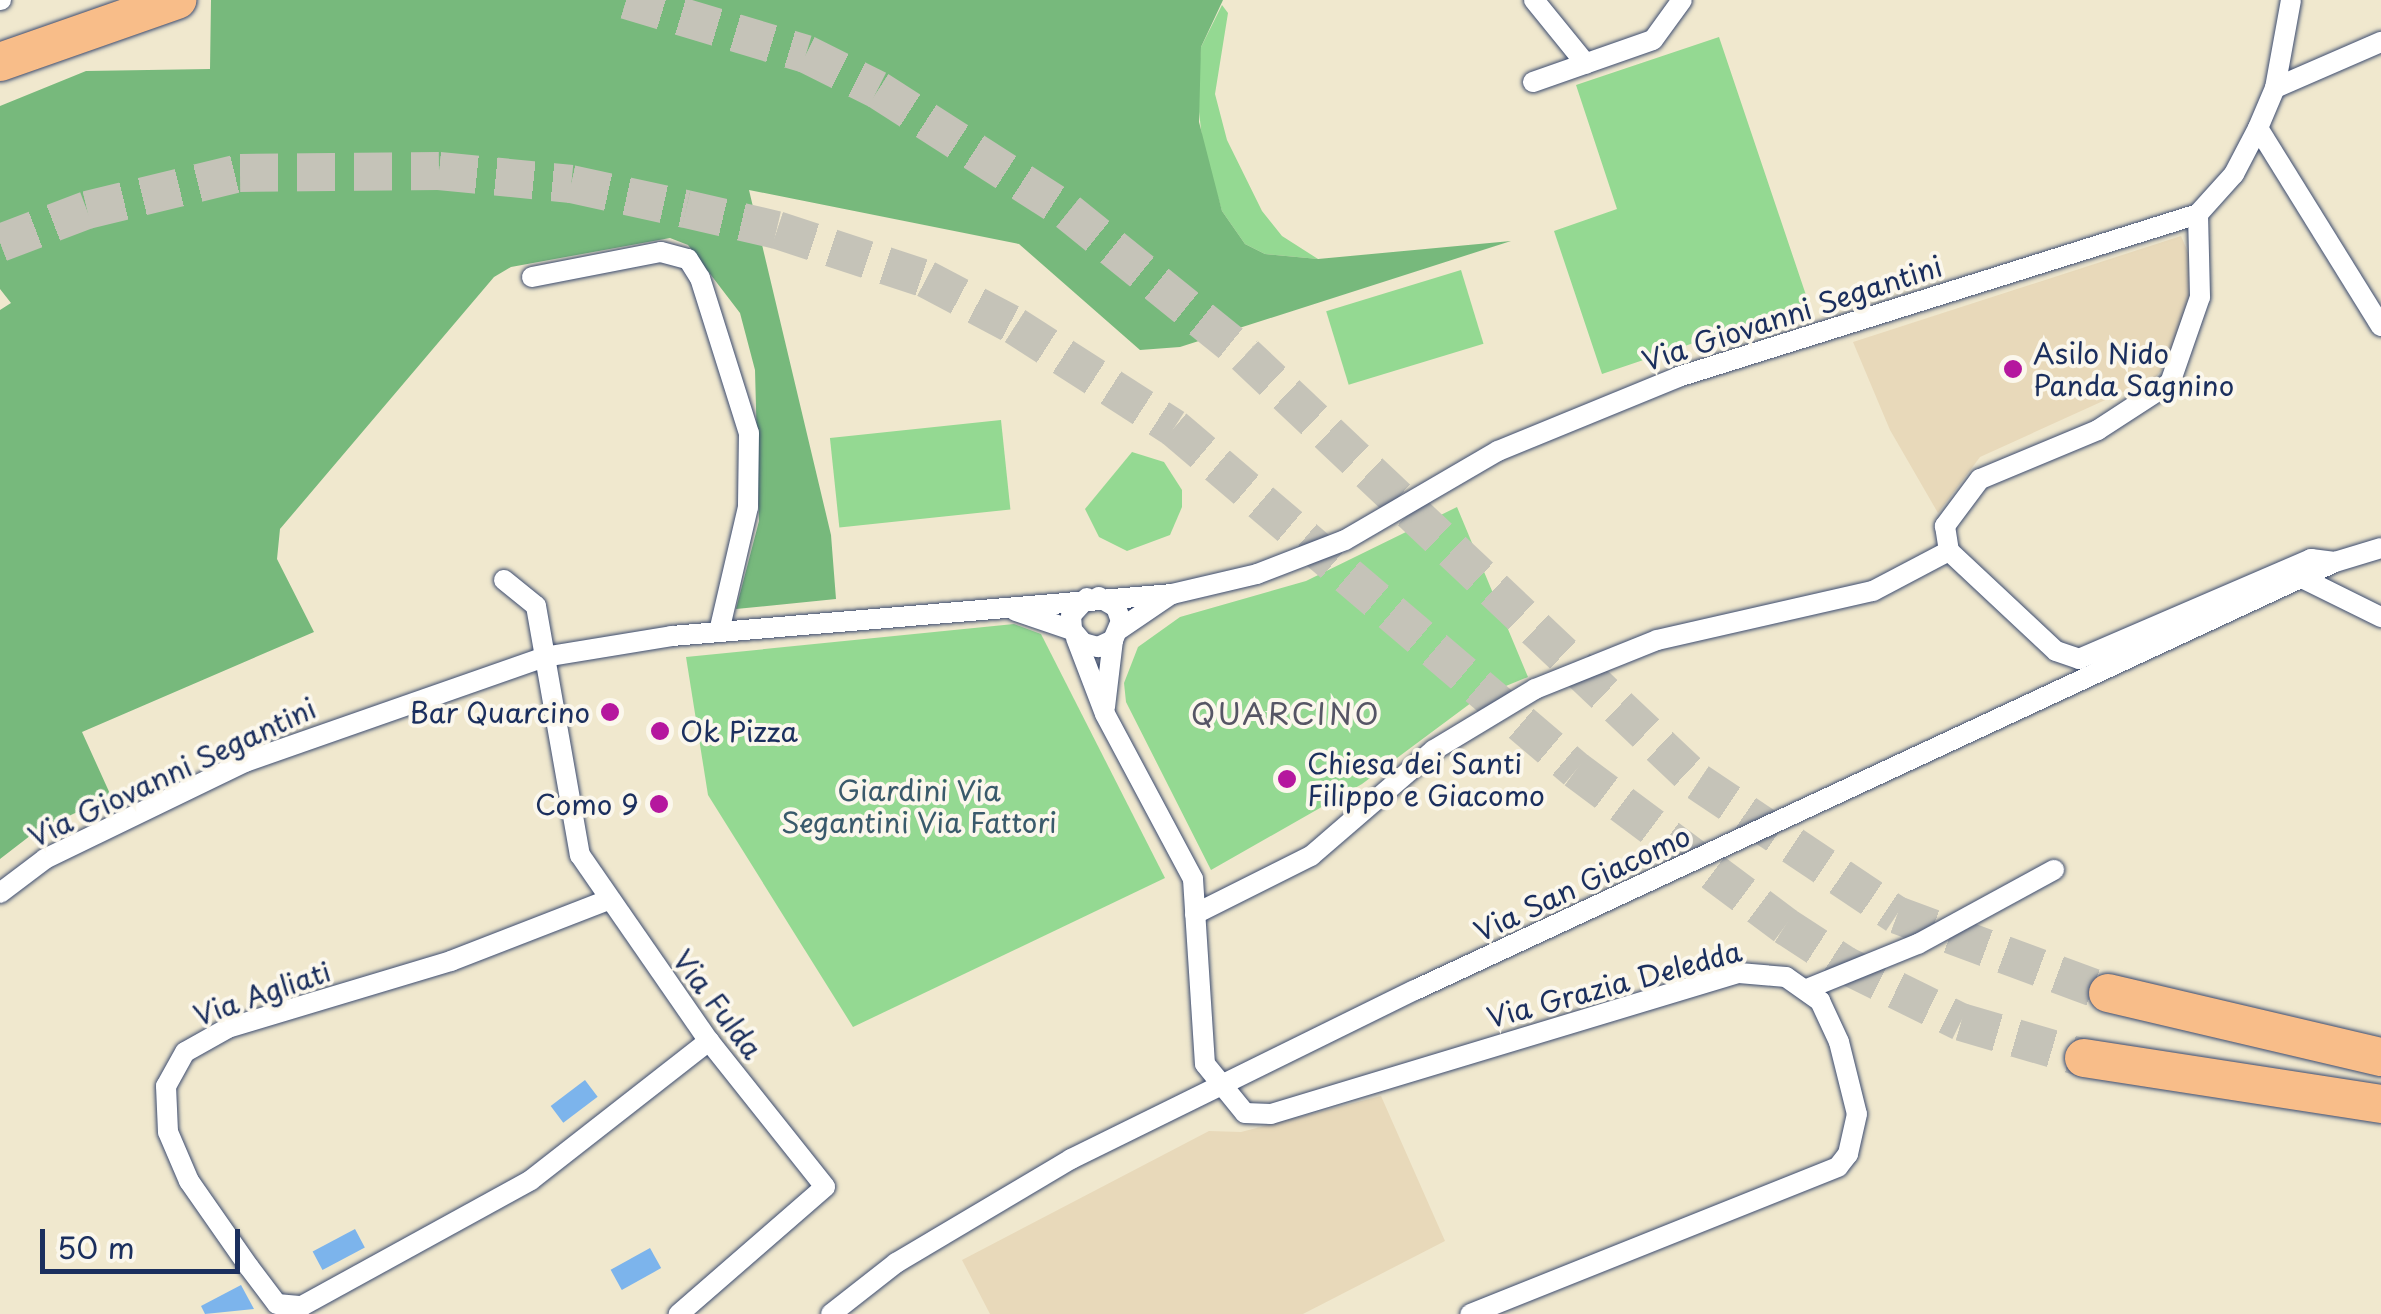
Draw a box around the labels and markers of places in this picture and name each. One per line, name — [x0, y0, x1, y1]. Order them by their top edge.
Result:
place label: Asilo Nido Panda Sagnino — [2033, 336, 2235, 402]
marker: Asilo Nido Panda Sagnino — [2002, 358, 2024, 380]
place label: Bar Quarcino — [408, 695, 590, 729]
marker: Bar Quarcino — [599, 701, 621, 723]
place label: Ok Pizza — [680, 714, 797, 748]
marker: Ok Pizza — [649, 720, 671, 742]
place label: Chiesa dei Santi Filippo e Giacomo — [1307, 746, 1546, 812]
marker: Chiesa dei Santi Filippo e Giacomo — [1276, 768, 1298, 790]
place label: Como 9 — [536, 787, 639, 821]
marker: Como 9 — [648, 793, 670, 815]

